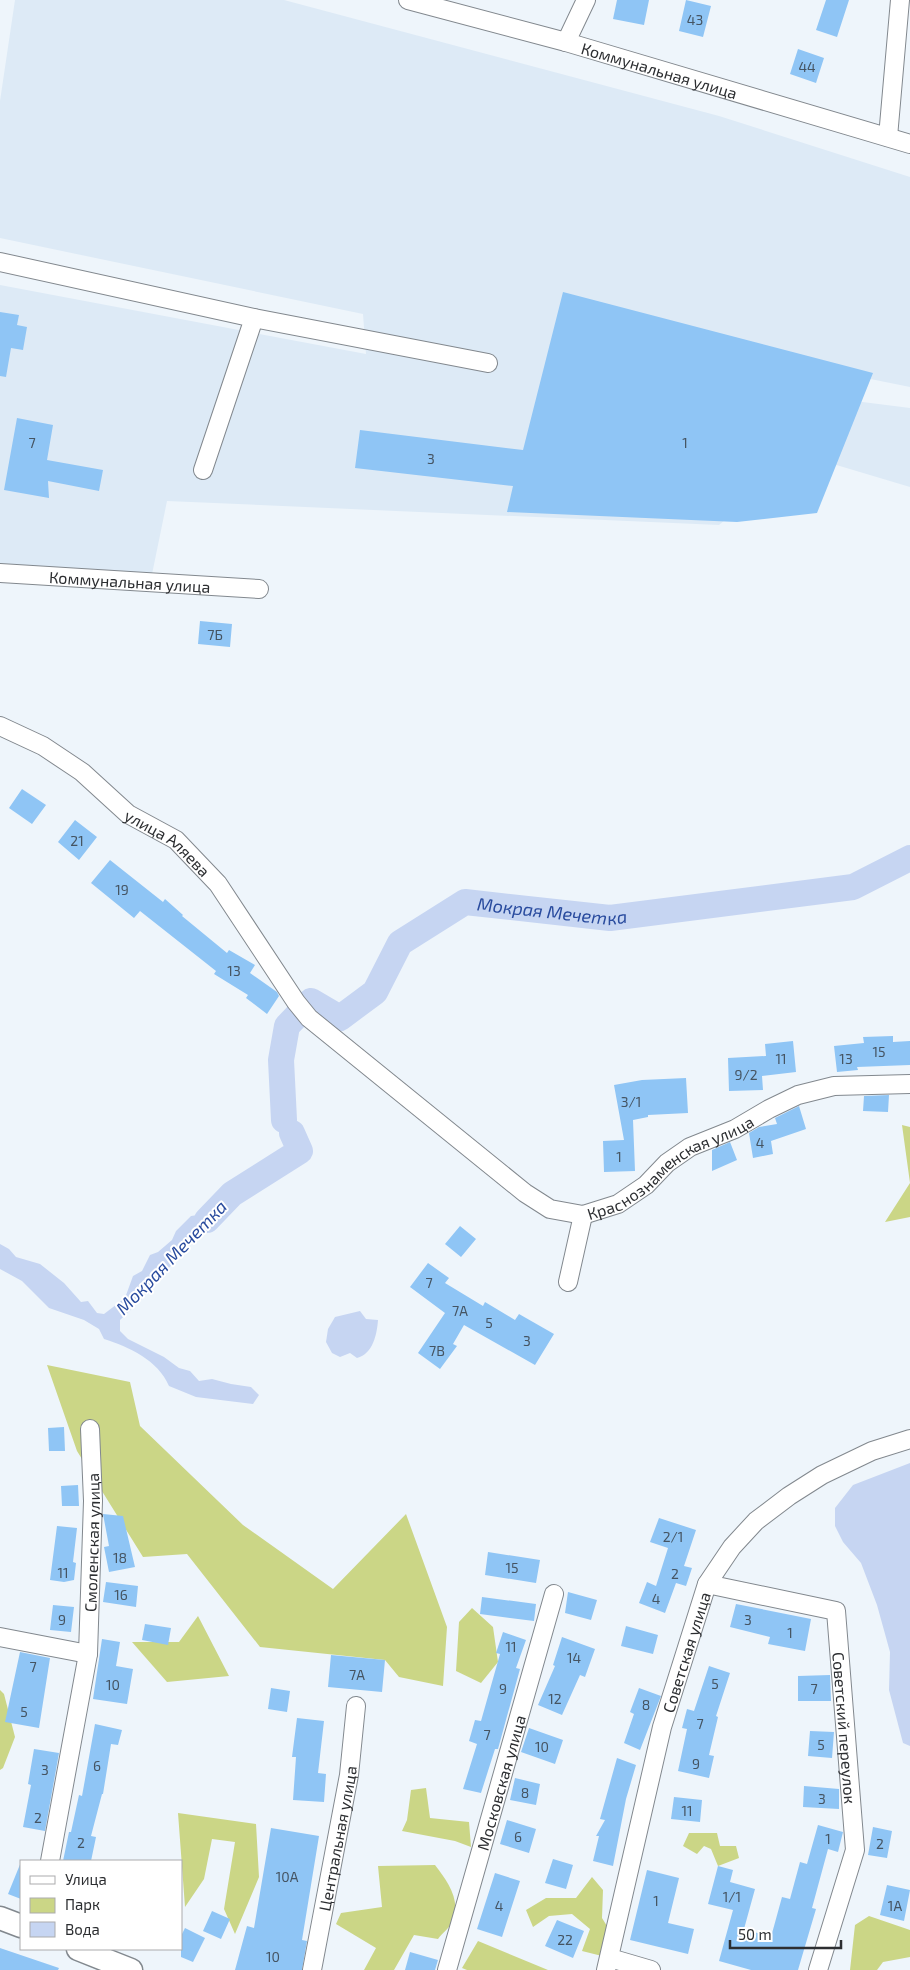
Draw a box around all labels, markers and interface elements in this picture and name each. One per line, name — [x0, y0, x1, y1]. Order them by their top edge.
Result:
house number: 43 — [687, 11, 703, 28]
street label: Коммунальная улица — [579, 38, 740, 102]
house number: 44 — [798, 58, 816, 75]
house number: 7 — [28, 434, 36, 451]
house number: 1 — [682, 434, 688, 451]
house number: 3 — [427, 450, 435, 467]
street label: Коммунальная улица — [48, 567, 211, 595]
house number: 7Б — [207, 626, 223, 643]
street label: улица Аляева — [121, 805, 215, 880]
house number: 21 — [70, 832, 84, 849]
house number: 19 — [115, 881, 129, 898]
water label: Мокрая Мечетка — [476, 892, 628, 929]
house number: 13 — [227, 962, 241, 979]
house number: 15 — [872, 1043, 886, 1060]
house number: 11 — [775, 1050, 787, 1067]
house number: 13 — [839, 1050, 853, 1067]
house number: 9/2 — [734, 1066, 758, 1083]
house number: 3/1 — [621, 1093, 641, 1110]
street label: Краснознаменская улица — [585, 1111, 757, 1223]
house number: 4 — [756, 1134, 764, 1151]
house number: 1 — [616, 1148, 622, 1165]
water label: Мокрая Мечетка — [111, 1195, 231, 1319]
house number: 7 — [425, 1274, 433, 1291]
house number: 7А — [452, 1302, 468, 1319]
house number: 5 — [485, 1314, 493, 1331]
house number: 3 — [523, 1332, 531, 1349]
house number: 7В — [429, 1342, 445, 1359]
street label: Смоленская улица — [80, 1473, 103, 1612]
house number: 2/1 — [663, 1528, 683, 1545]
house number: 18 — [113, 1549, 127, 1566]
house number: 15 — [505, 1559, 519, 1576]
house number: 11 — [57, 1564, 69, 1581]
house number: 2 — [671, 1565, 679, 1582]
house number: 16 — [114, 1586, 128, 1603]
street label: Советская улица — [658, 1589, 713, 1715]
house number: 4 — [652, 1590, 660, 1607]
house number: 9 — [58, 1611, 66, 1628]
house number: 3 — [744, 1611, 752, 1628]
house number: 1 — [787, 1624, 793, 1641]
house number: 11 — [505, 1638, 517, 1655]
house number: 14 — [567, 1649, 581, 1666]
street label: Советский переулок — [830, 1651, 861, 1805]
house number: 7 — [29, 1658, 37, 1675]
house number: 7А — [349, 1666, 365, 1683]
house number: 5 — [711, 1675, 719, 1692]
house number: 10 — [106, 1676, 120, 1693]
house number: 9 — [499, 1680, 507, 1697]
house number: 7 — [810, 1680, 818, 1697]
house number: 12 — [548, 1690, 562, 1707]
house number: 8 — [642, 1696, 650, 1713]
house number: 5 — [20, 1703, 28, 1720]
street label: Московская улица — [472, 1713, 529, 1852]
house number: 7 — [696, 1715, 704, 1732]
house number: 7 — [483, 1726, 491, 1743]
house number: 5 — [817, 1736, 825, 1753]
house number: 10 — [535, 1738, 549, 1755]
house number: 9 — [692, 1755, 700, 1772]
house number: 6 — [93, 1757, 101, 1774]
house number: 3 — [41, 1761, 49, 1778]
street label: Центральная улица — [314, 1765, 359, 1913]
house number: 8 — [521, 1784, 529, 1801]
house number: 3 — [818, 1790, 826, 1807]
house number: 11 — [681, 1802, 693, 1819]
house number: 2 — [34, 1809, 42, 1826]
house number: 6 — [514, 1828, 522, 1845]
house number: 1 — [825, 1830, 831, 1847]
house number: 2 — [77, 1834, 85, 1851]
house number: 2 — [876, 1835, 884, 1852]
legend — [20, 1860, 182, 1950]
house number: 10А — [276, 1868, 299, 1885]
text: Улица — [65, 1870, 107, 1888]
house number: 1/1 — [723, 1888, 741, 1905]
house number: 1 — [653, 1892, 659, 1909]
text: Парк — [65, 1895, 100, 1913]
house number: 4 — [495, 1897, 503, 1914]
house number: 1А — [888, 1897, 902, 1914]
scale bar — [730, 1918, 841, 1950]
text: Вода — [65, 1920, 100, 1938]
text: 50 m — [738, 1925, 772, 1943]
house number: 22 — [557, 1931, 573, 1948]
house number: 10 — [266, 1948, 280, 1965]

